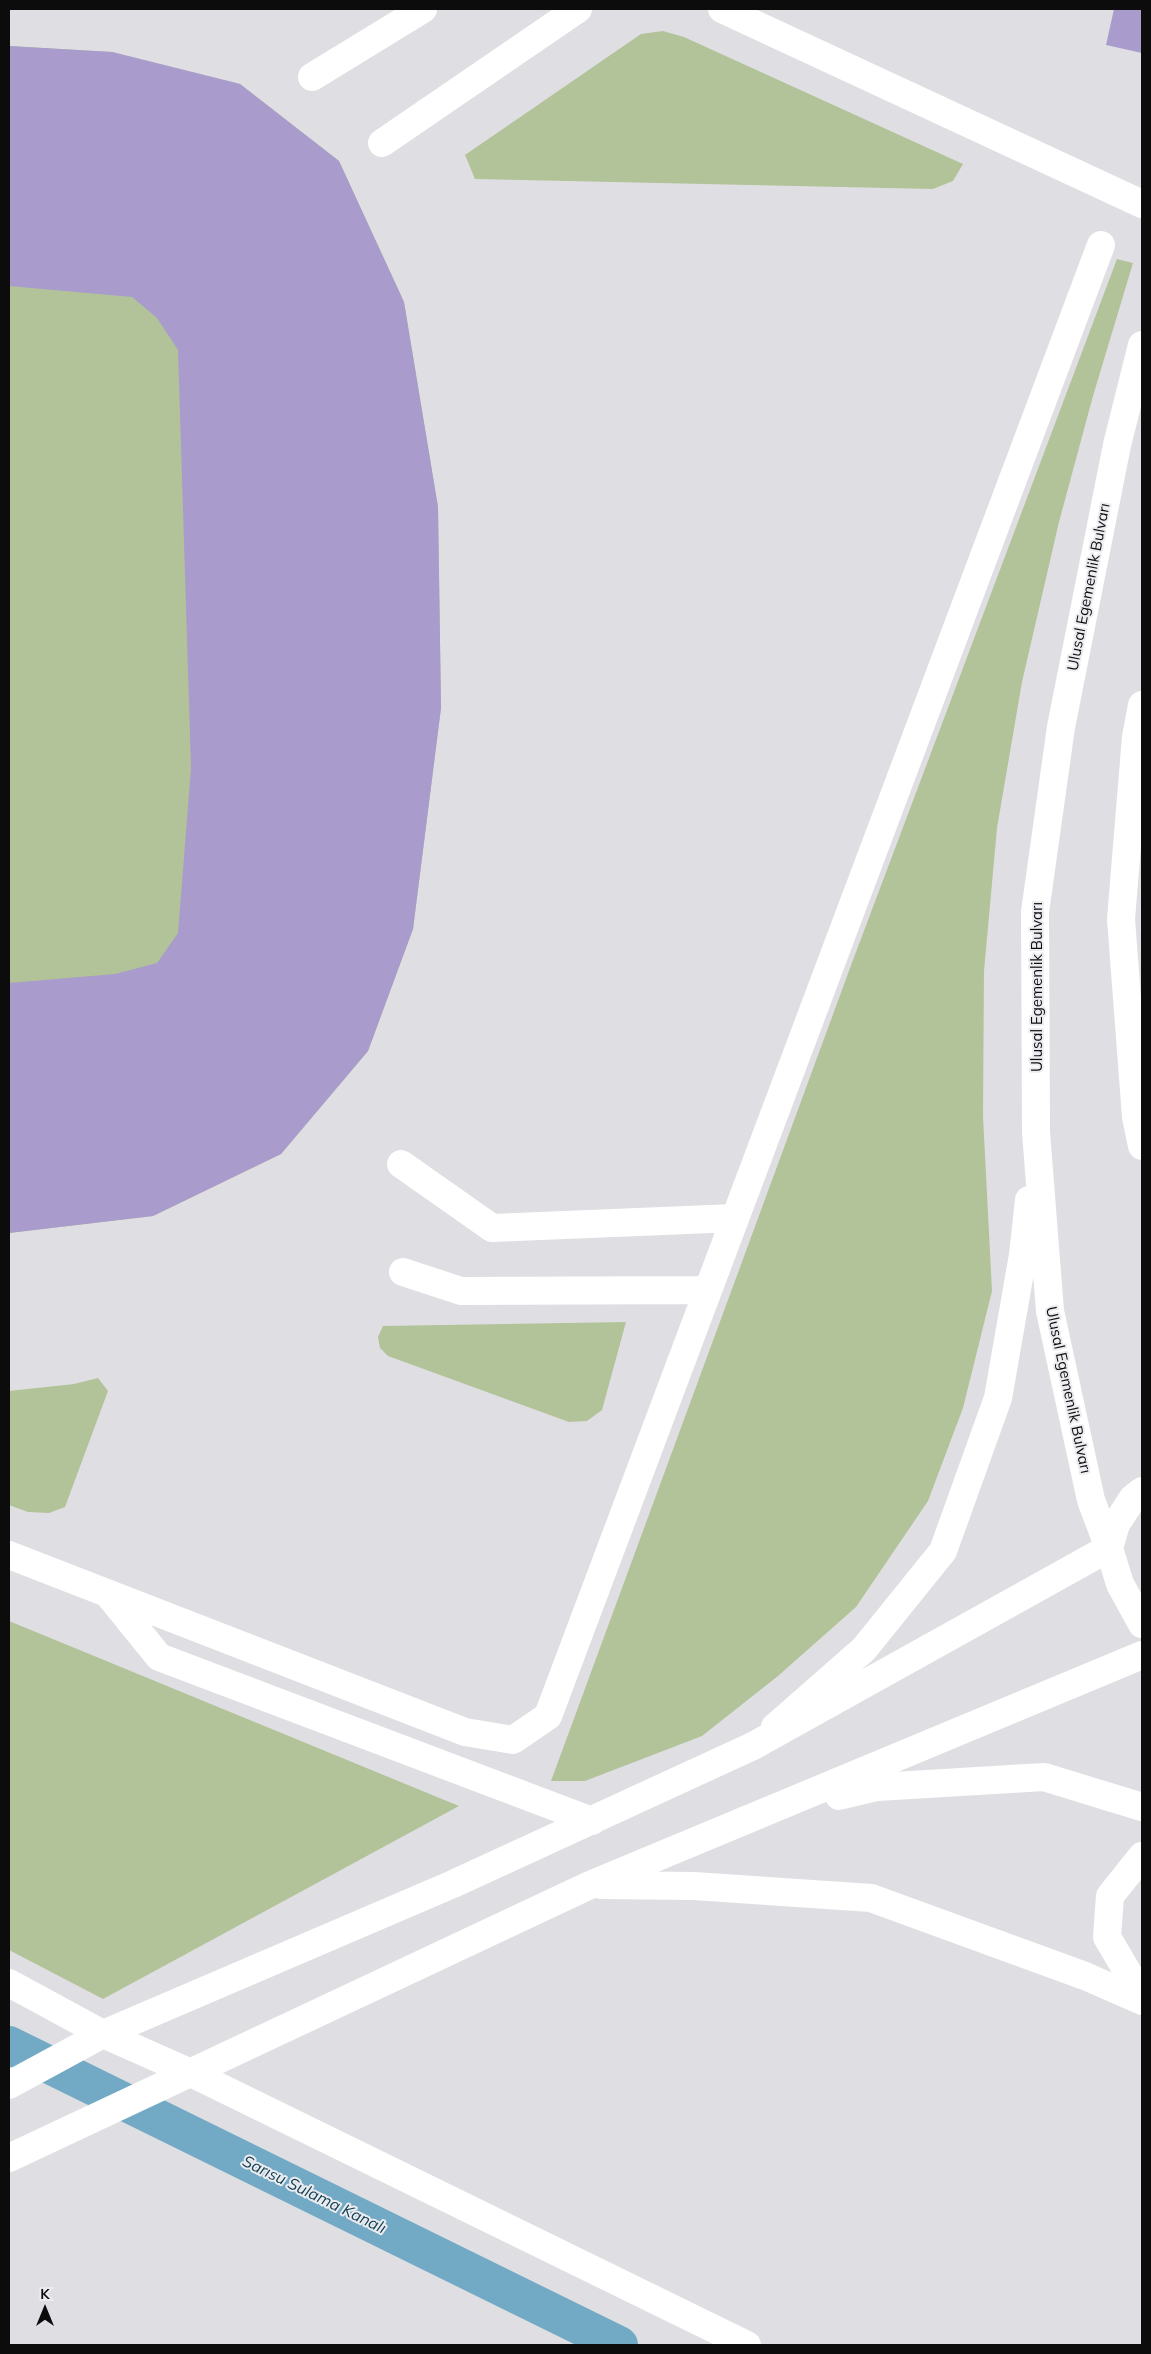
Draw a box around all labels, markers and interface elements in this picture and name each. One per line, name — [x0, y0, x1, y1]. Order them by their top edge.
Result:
street label: Ulusal Egemenlik Bulvarı — [1064, 502, 1114, 672]
street label: Ulusal Egemenlik Bulvarı — [1028, 902, 1046, 1072]
street label: Ulusal Egemenlik Bulvarı — [1042, 1305, 1094, 1475]
water label: Sarısu Sulama Kanalı — [239, 2152, 389, 2238]
north arrow — [20, 2284, 70, 2334]
text: K — [40, 2285, 50, 2303]

